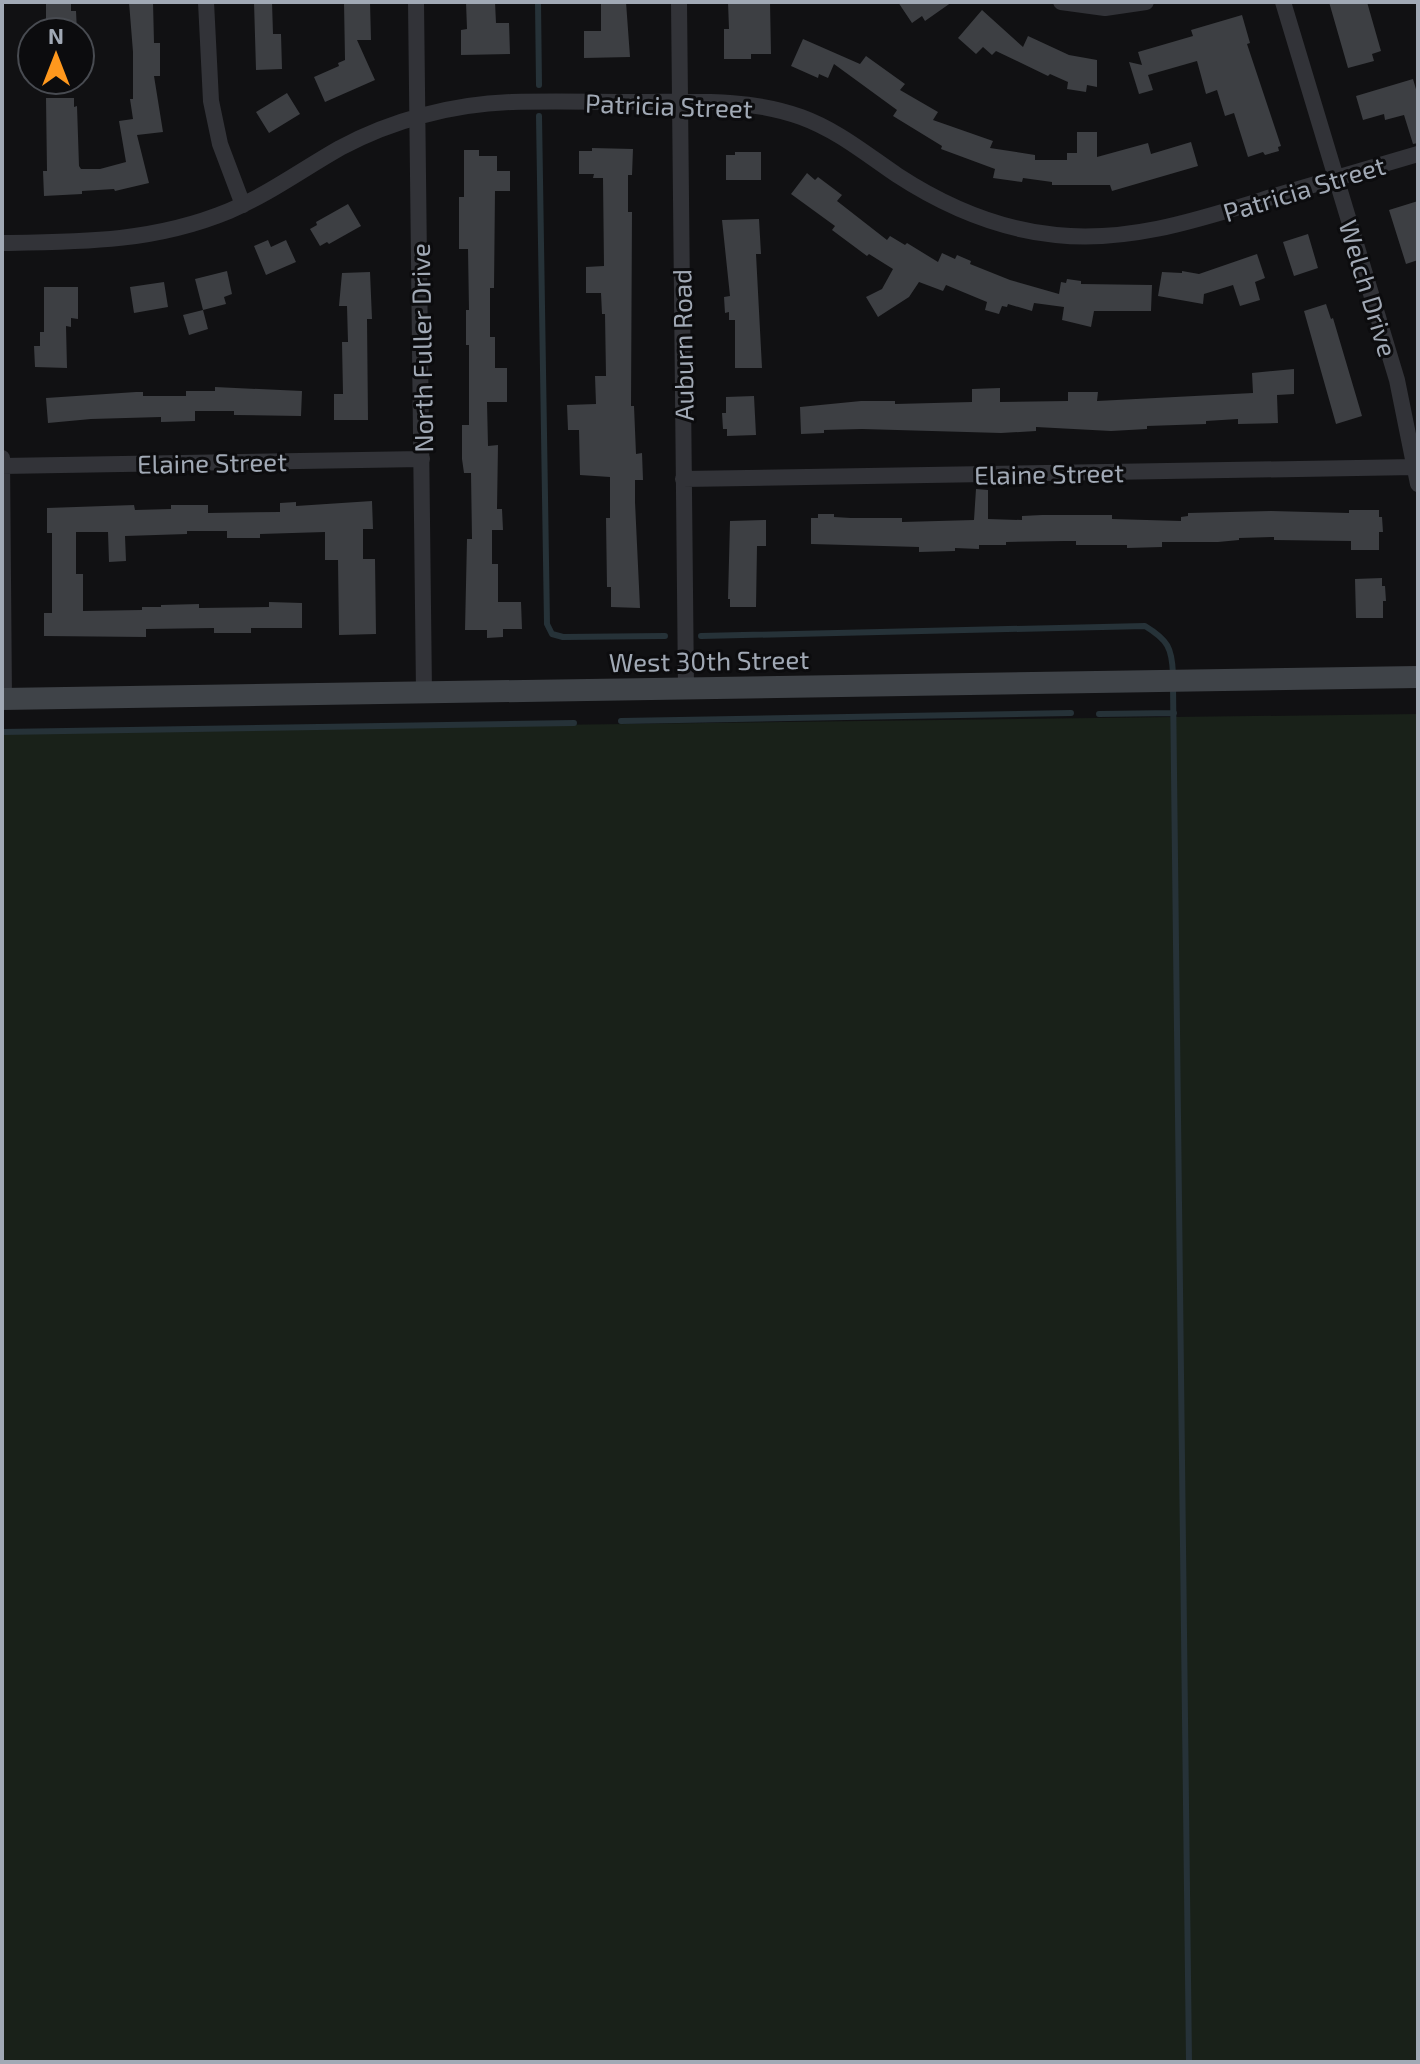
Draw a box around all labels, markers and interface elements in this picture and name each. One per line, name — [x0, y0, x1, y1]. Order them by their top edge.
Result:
north arrow — [16, 16, 96, 96]
text: N — [48, 22, 64, 48]
street label: Patricia Street — [585, 87, 753, 123]
street label: Patricia Street — [1219, 149, 1389, 227]
street label: Welch Drive — [1334, 216, 1404, 360]
street label: North Fuller Drive — [404, 243, 438, 453]
street label: Auburn Road — [665, 269, 699, 421]
street label: Elaine Street — [137, 445, 287, 479]
street label: Elaine Street — [974, 456, 1124, 490]
street label: West 30th Street — [609, 643, 809, 677]

